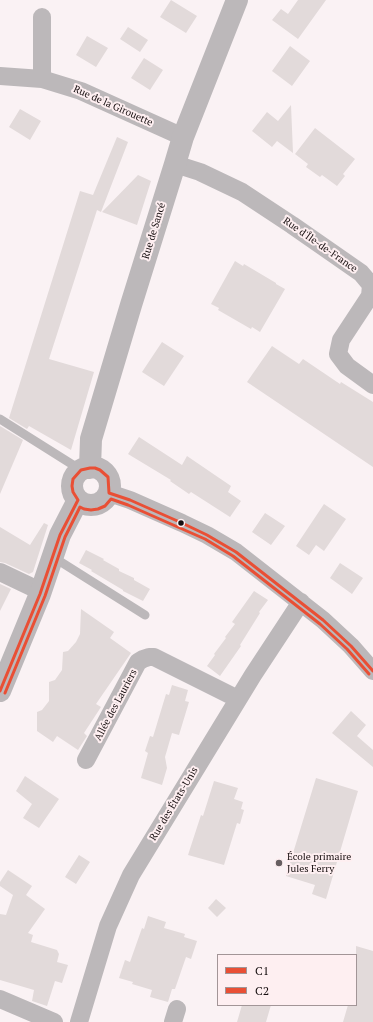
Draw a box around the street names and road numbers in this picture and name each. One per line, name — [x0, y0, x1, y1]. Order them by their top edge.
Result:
street label: Rue de la Girouette — [71, 83, 155, 129]
street label: Rue de Sancé — [140, 201, 168, 261]
street label: Rue d'Île-de-France — [281, 215, 359, 275]
street label: Allée des Lauriers — [92, 667, 140, 743]
street label: Rue des États-Unis — [147, 765, 201, 843]

